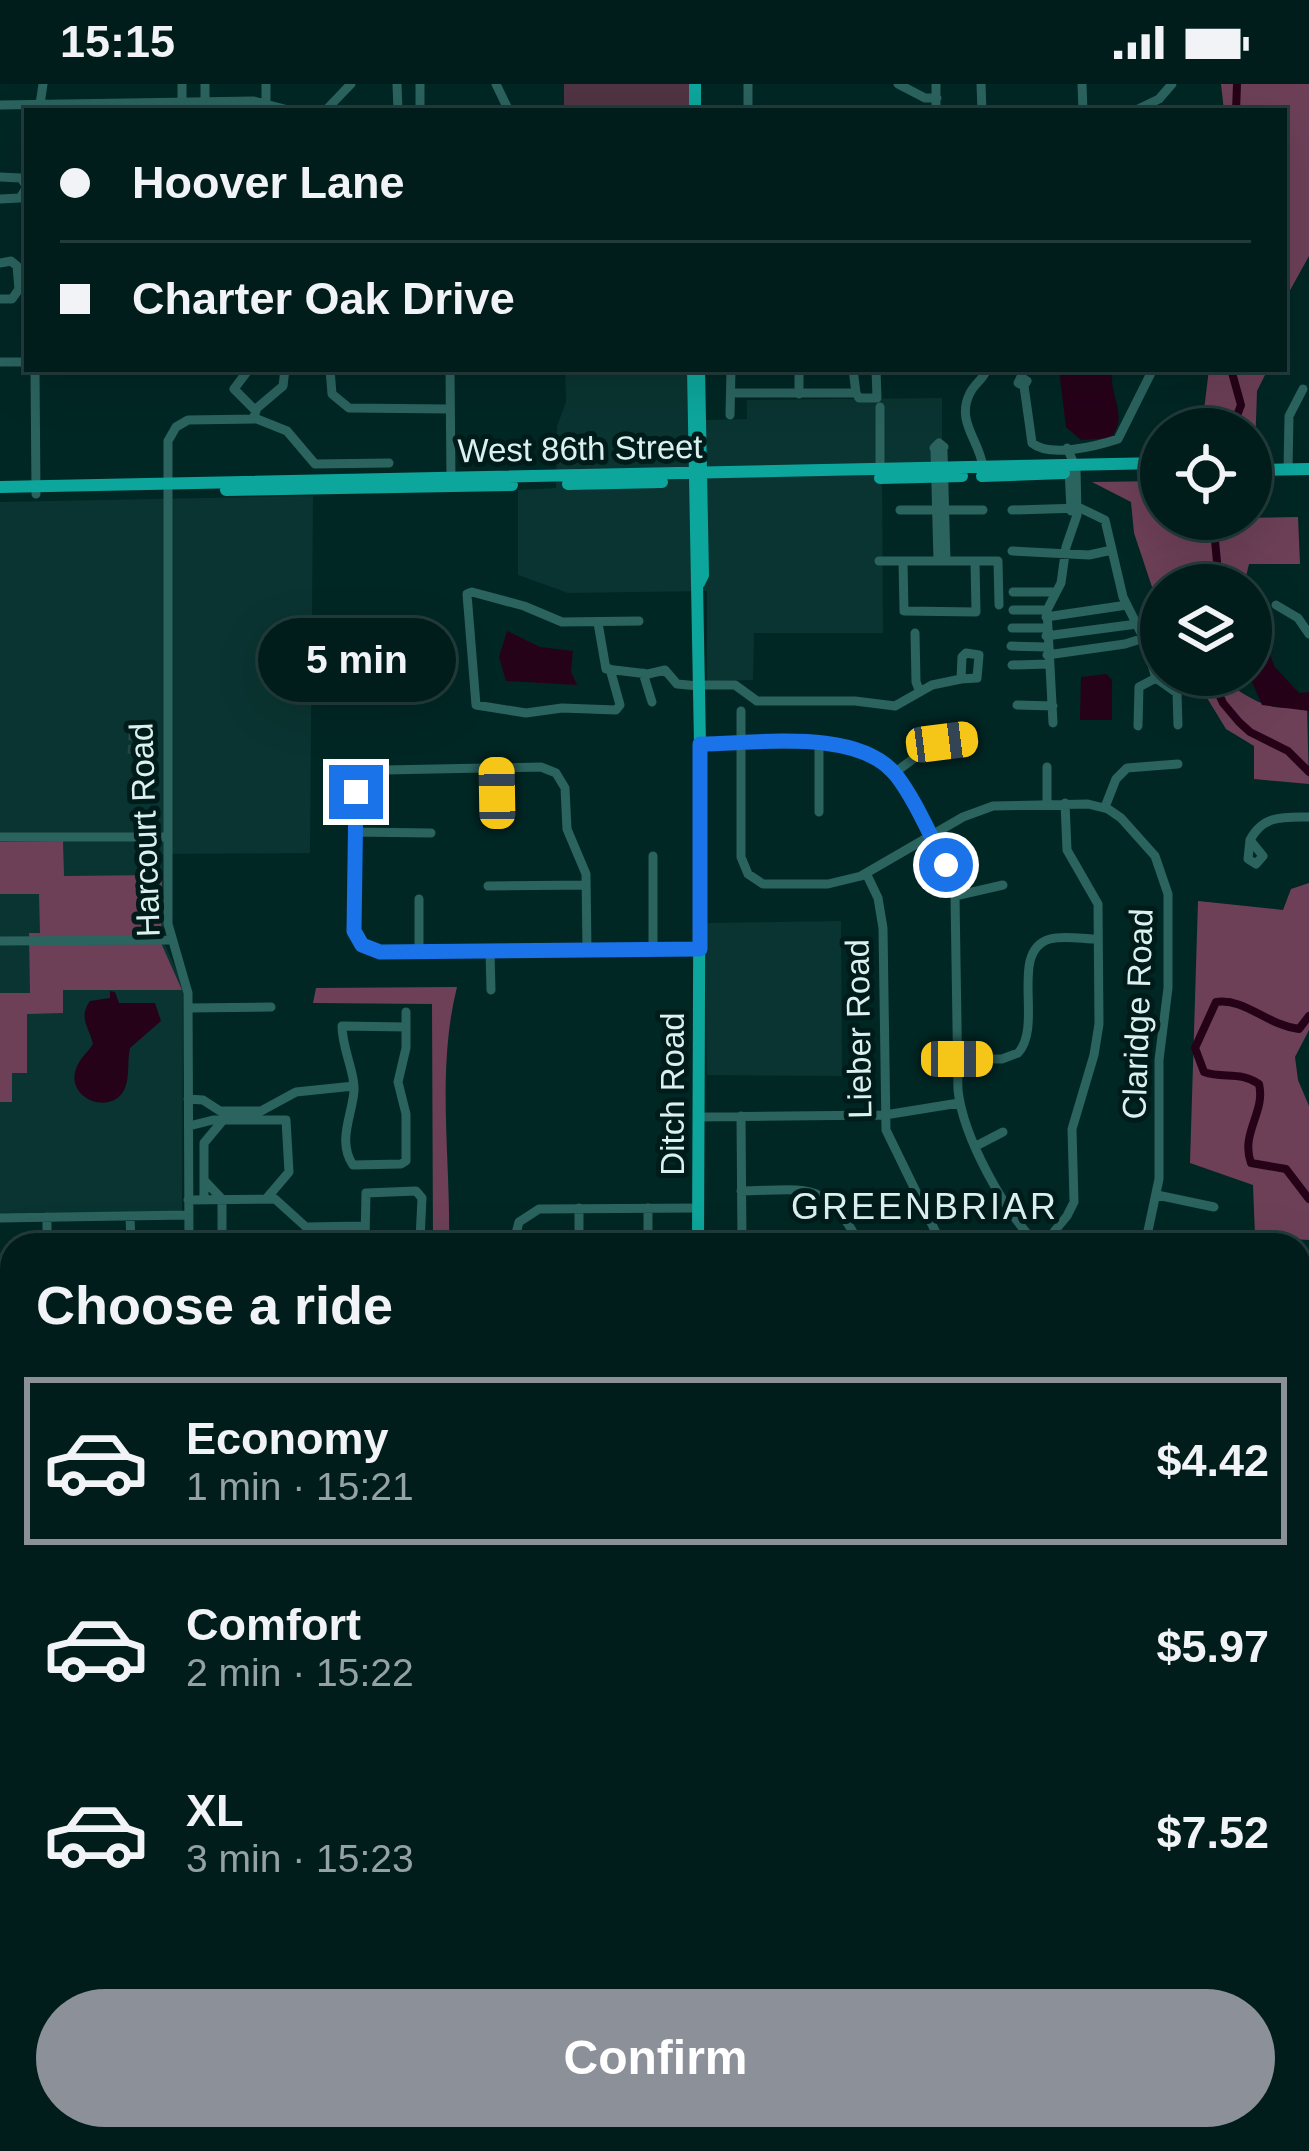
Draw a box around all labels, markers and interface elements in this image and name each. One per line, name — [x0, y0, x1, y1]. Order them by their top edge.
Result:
text: 15:15 — [60, 16, 175, 67]
text: Hoover Lane — [132, 157, 405, 208]
text: Charter Oak Drive — [132, 273, 515, 324]
map controls — [1140, 408, 1272, 696]
button: locate — [1140, 408, 1272, 540]
street label: West 86th Street — [457, 428, 703, 469]
button: layers — [1140, 564, 1272, 696]
callout: 5 min — [257, 618, 455, 702]
text: 5 min — [306, 638, 408, 681]
car — [904, 720, 980, 764]
street label: Harcourt Road — [122, 722, 167, 938]
car — [478, 757, 516, 829]
route end — [329, 765, 383, 819]
route start — [919, 838, 973, 892]
street label: Claridge Road — [1115, 908, 1160, 1120]
street label: Lieber Road — [838, 939, 879, 1119]
street label: Ditch Road — [654, 1012, 691, 1176]
car — [921, 1041, 993, 1077]
district label: GREENBRIAR — [791, 1186, 1059, 1227]
text: Choose a ride — [36, 1275, 393, 1335]
icon: car — [42, 1407, 150, 1515]
text: Economy — [186, 1413, 389, 1464]
text: $4.42 — [1156, 1435, 1269, 1486]
text: 1 min · 15:21 — [186, 1465, 414, 1508]
icon: car — [42, 1593, 150, 1701]
text: Comfort — [186, 1599, 361, 1650]
text: $5.97 — [1156, 1621, 1269, 1672]
text: 2 min · 15:22 — [186, 1651, 414, 1694]
icon: car — [42, 1779, 150, 1887]
text: XL — [186, 1785, 244, 1836]
text: $7.52 — [1156, 1807, 1269, 1858]
text: 3 min · 15:23 — [186, 1837, 414, 1880]
button: Confirm — [36, 1989, 1275, 2127]

